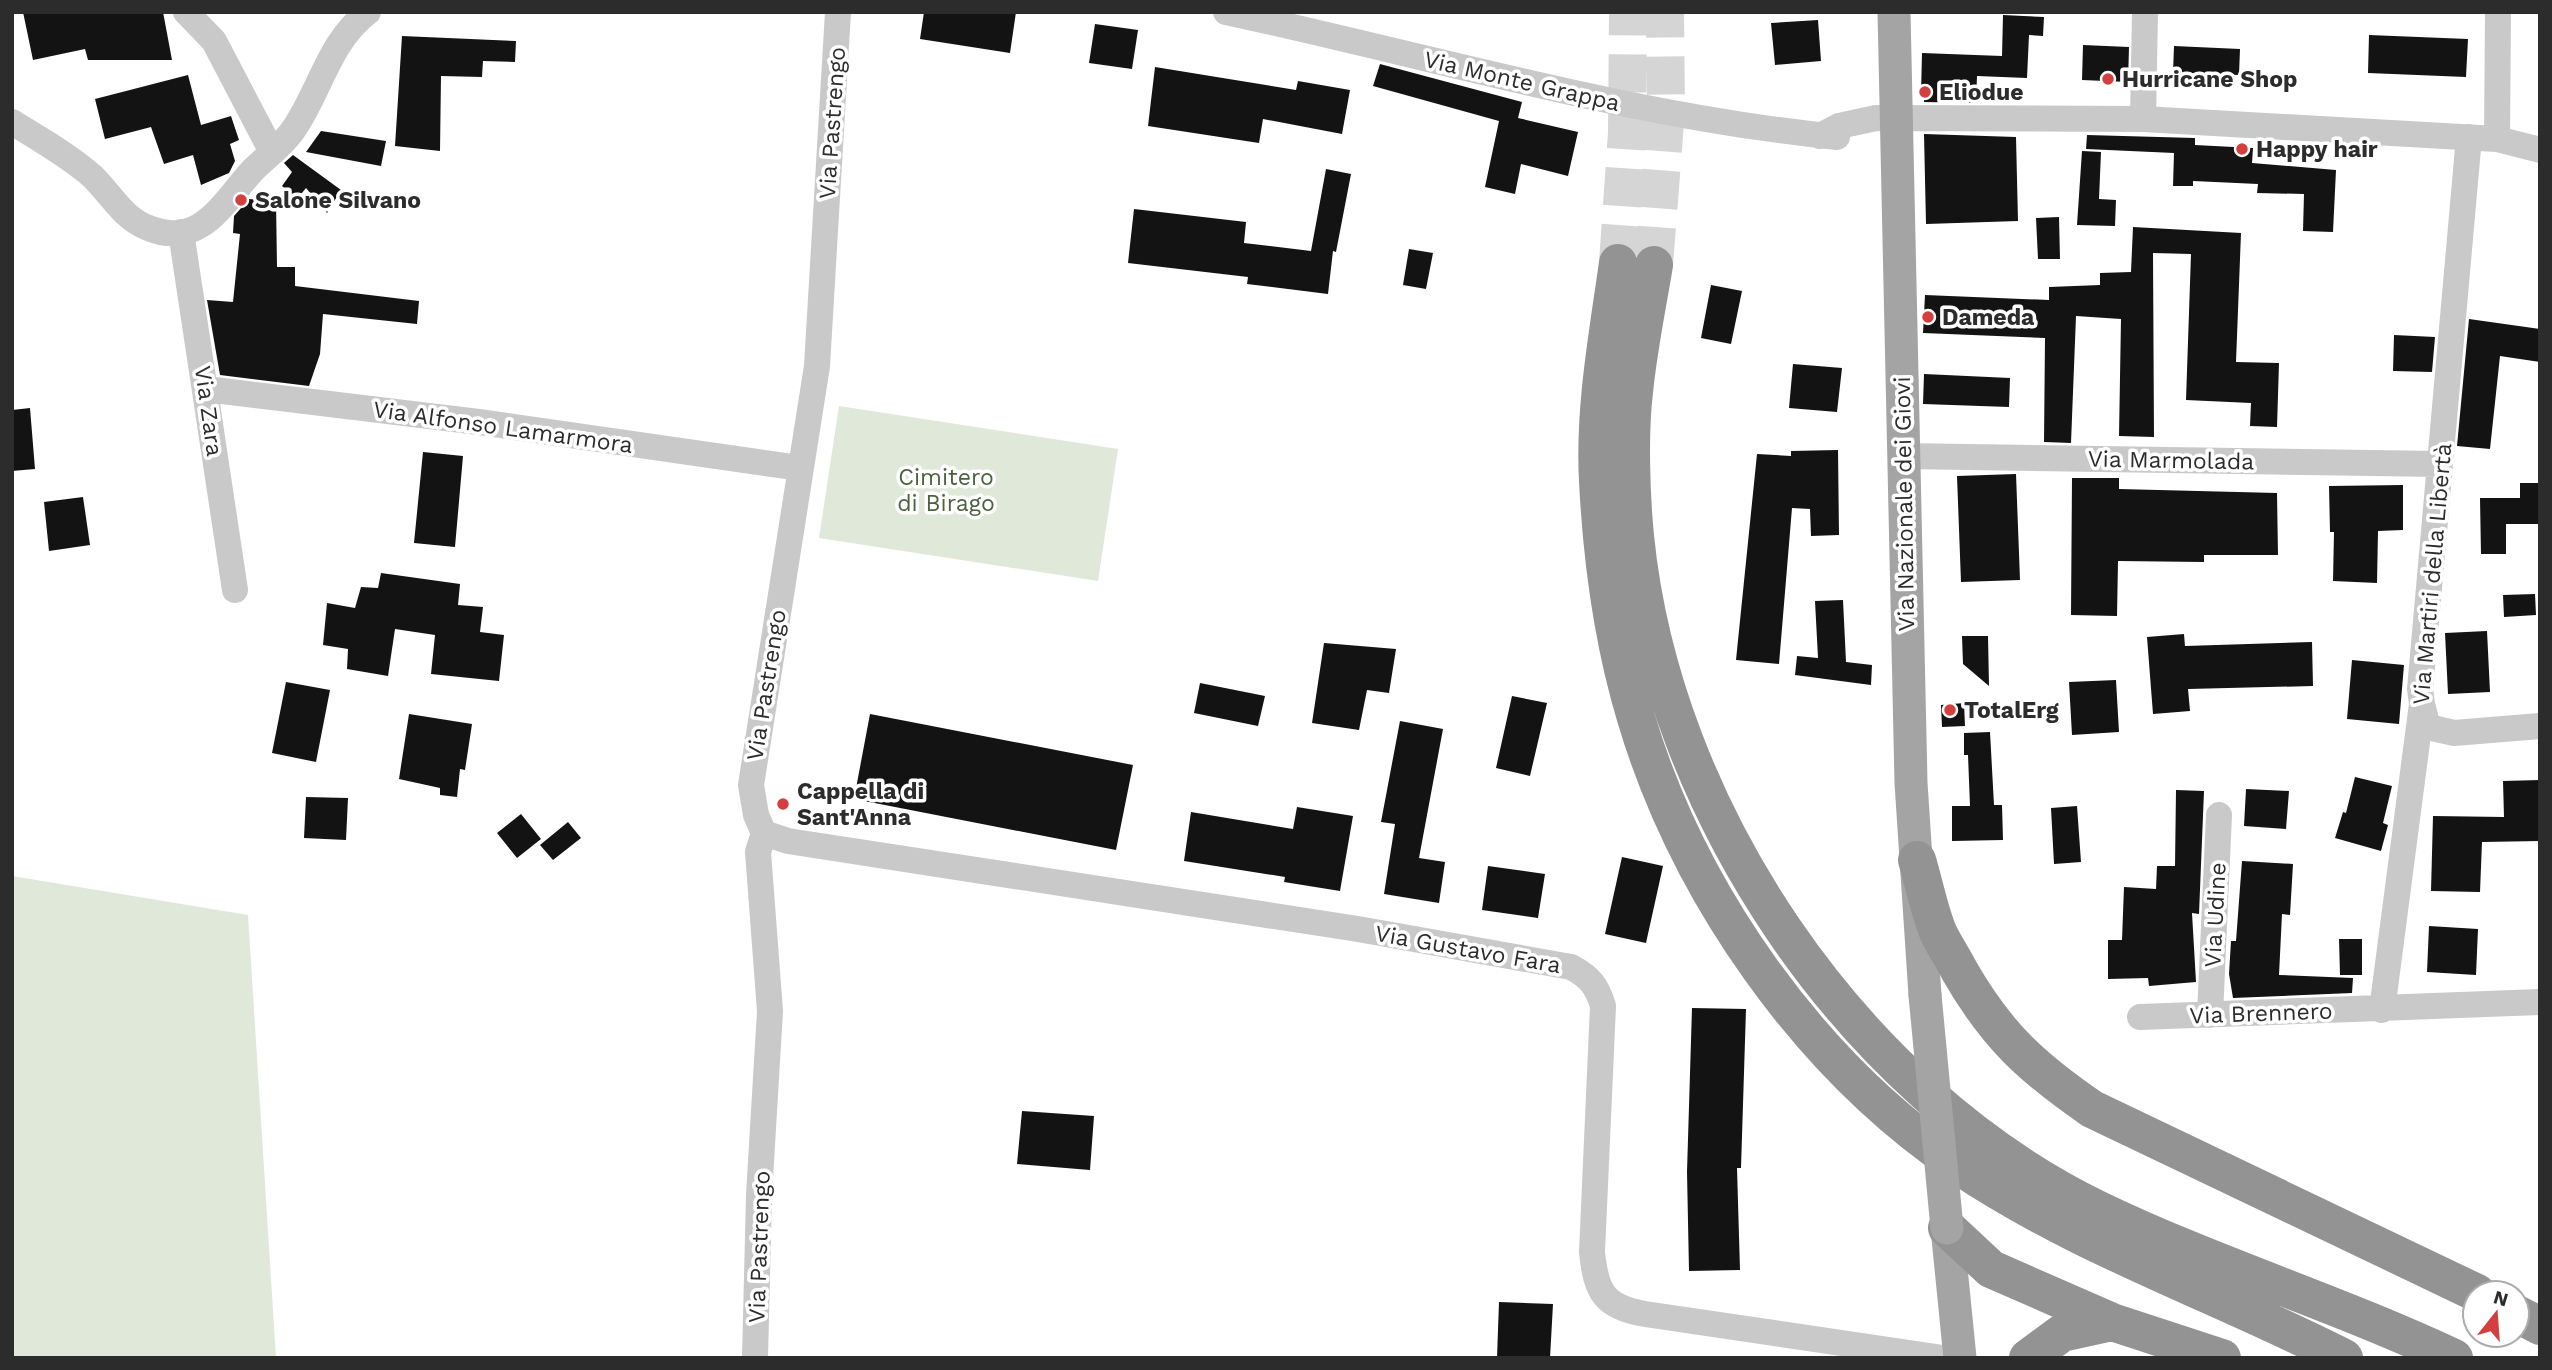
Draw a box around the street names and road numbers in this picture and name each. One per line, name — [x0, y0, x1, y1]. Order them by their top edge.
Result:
street label: Via Pastrengo — [814, 46, 851, 200]
street label: Via Monte Grappa — [1421, 46, 1622, 117]
street label: Via Zara — [189, 364, 228, 458]
street label: Via Nazionale dei Giovi — [1889, 376, 1920, 632]
street label: Via Alfonso Lamarmora — [371, 396, 635, 459]
street label: Via Martiri della Libertà — [2408, 442, 2457, 706]
street label: Via Marmolada — [2088, 446, 2254, 475]
street label: Via Pastrengo — [741, 608, 792, 763]
street label: Via Udine — [2199, 862, 2232, 968]
street label: Via Gustavo Fara — [1373, 920, 1563, 979]
street label: Via Brennero — [2189, 998, 2333, 1029]
street label: Via Pastrengo — [743, 1170, 776, 1324]

